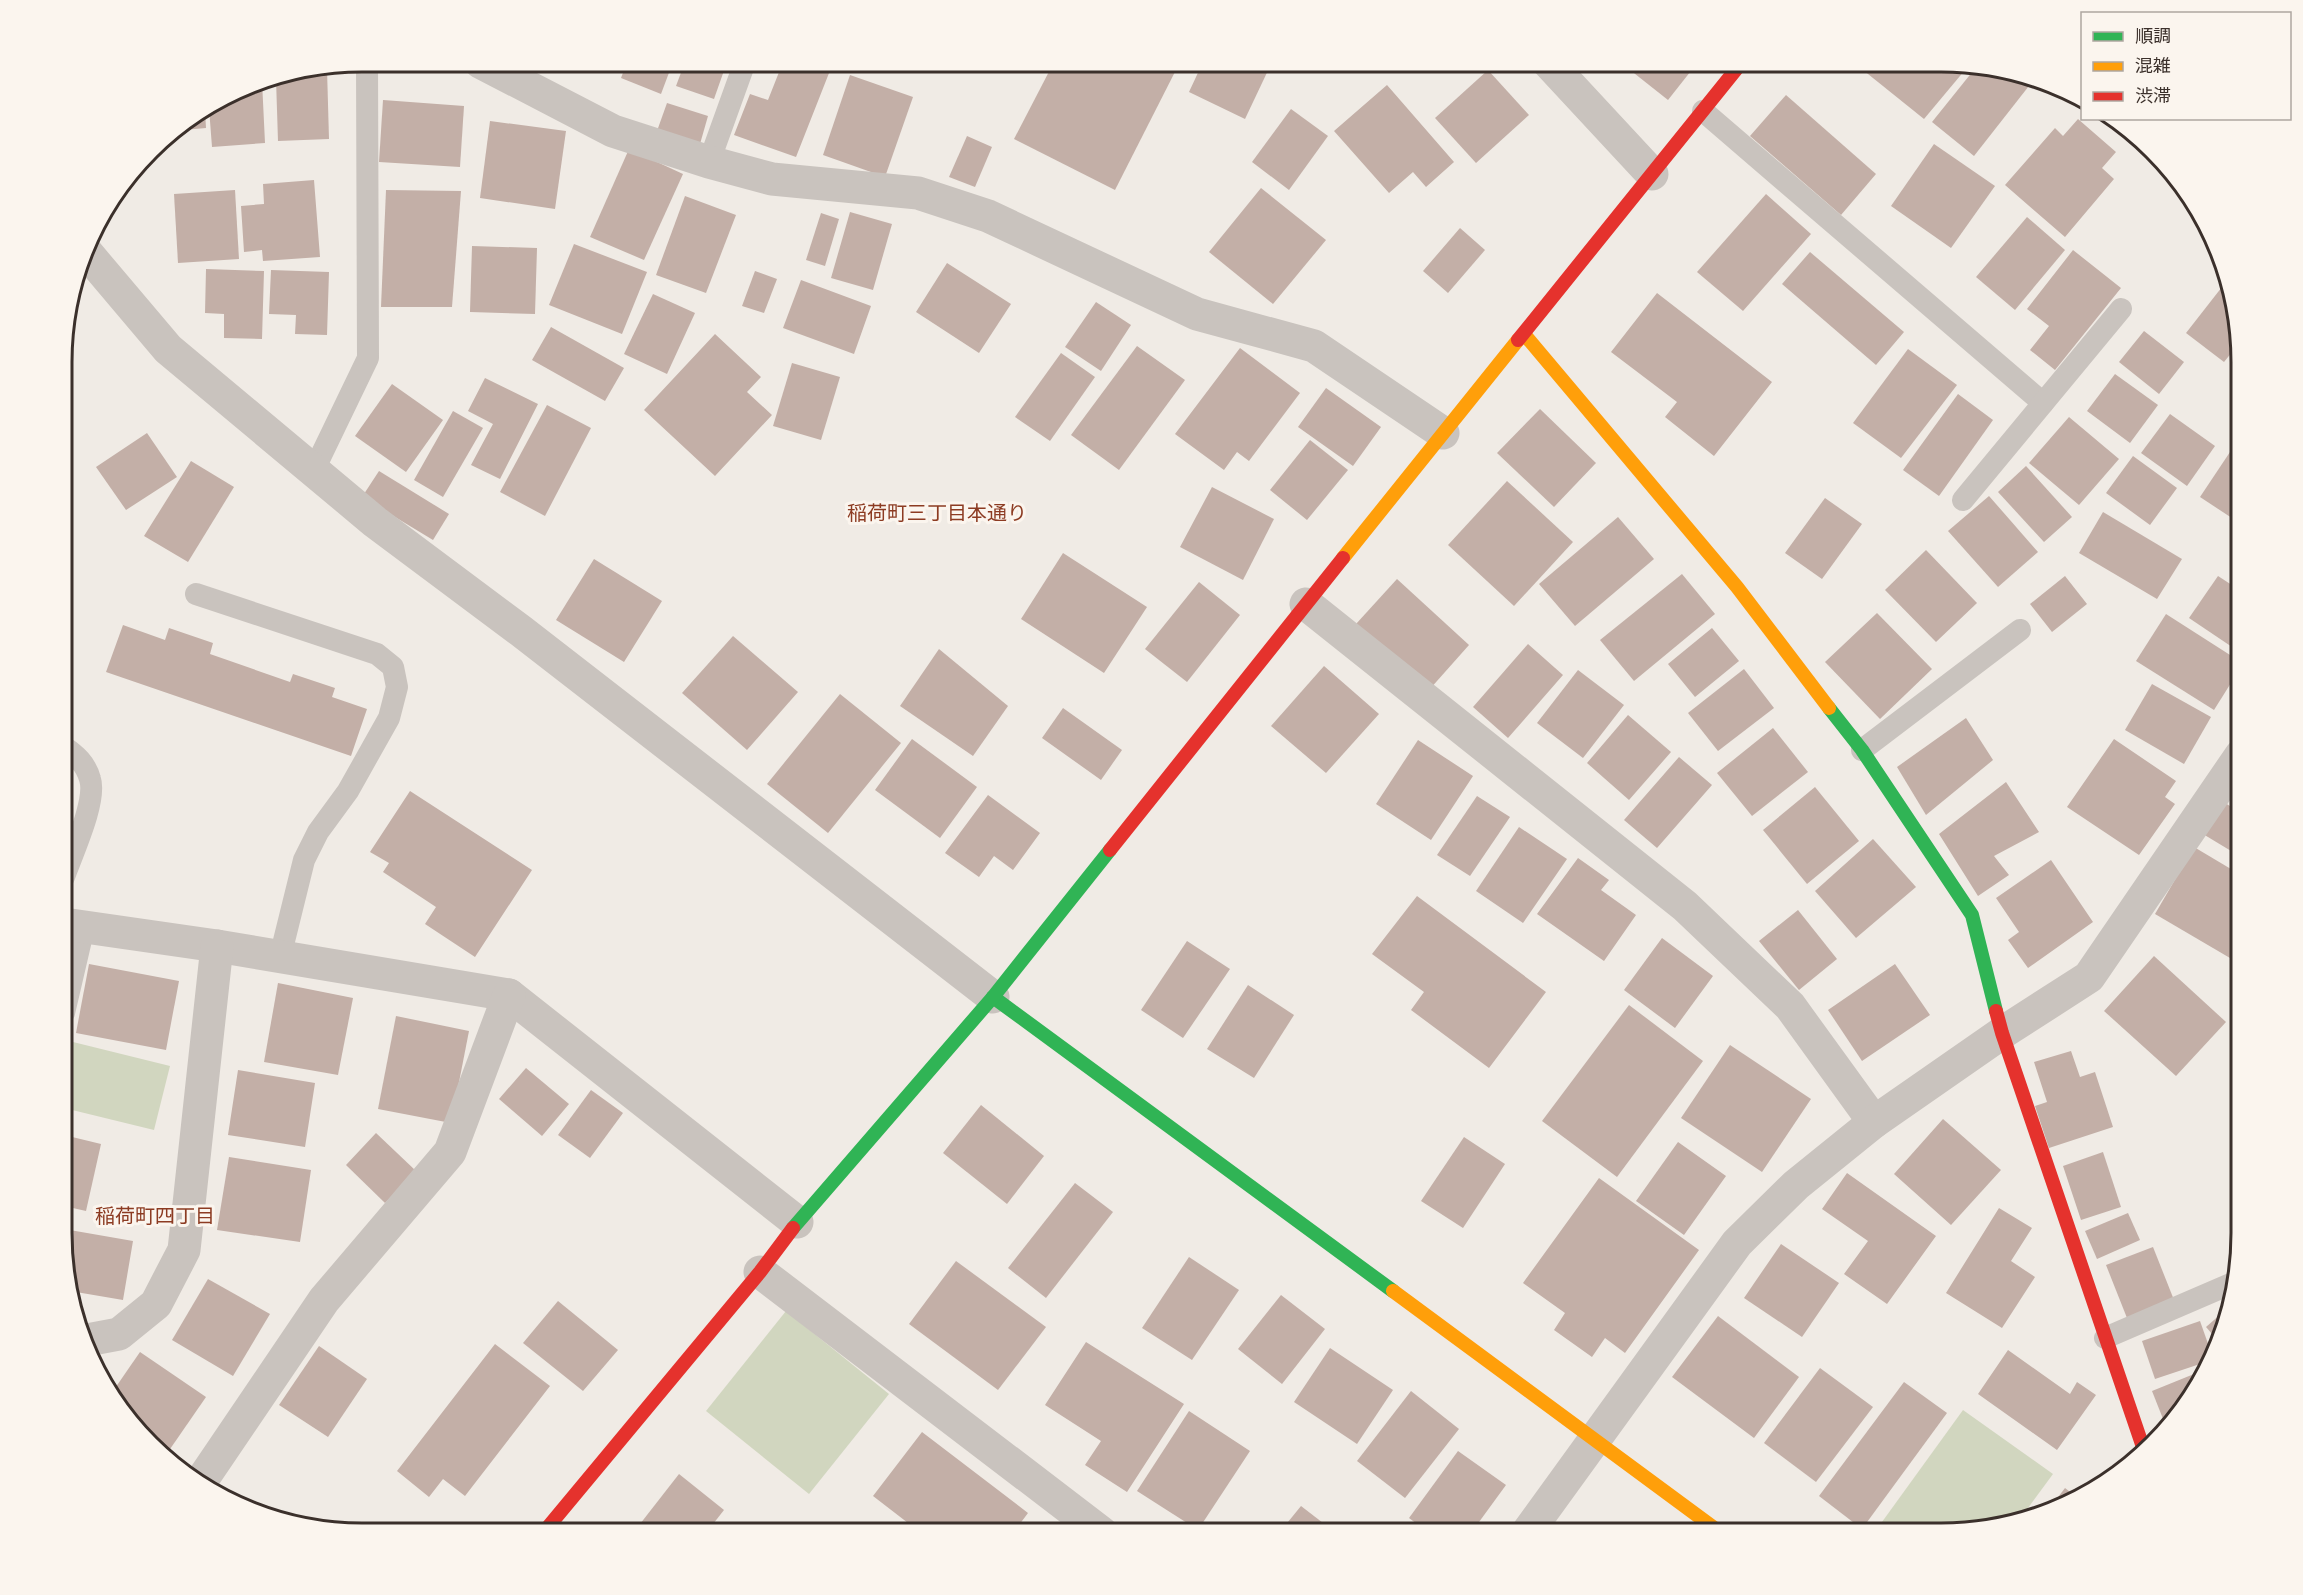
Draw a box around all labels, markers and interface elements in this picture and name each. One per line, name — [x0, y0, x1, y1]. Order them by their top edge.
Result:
legend — [2081, 12, 2291, 120]
text: 順調 — [2135, 24, 2171, 46]
text: 混雑 — [2135, 54, 2171, 76]
text: 渋滞 — [2135, 84, 2171, 106]
district label: 稲荷町三丁目本通り — [847, 500, 1027, 524]
district label: 稲荷町四丁目 — [95, 1203, 215, 1227]

